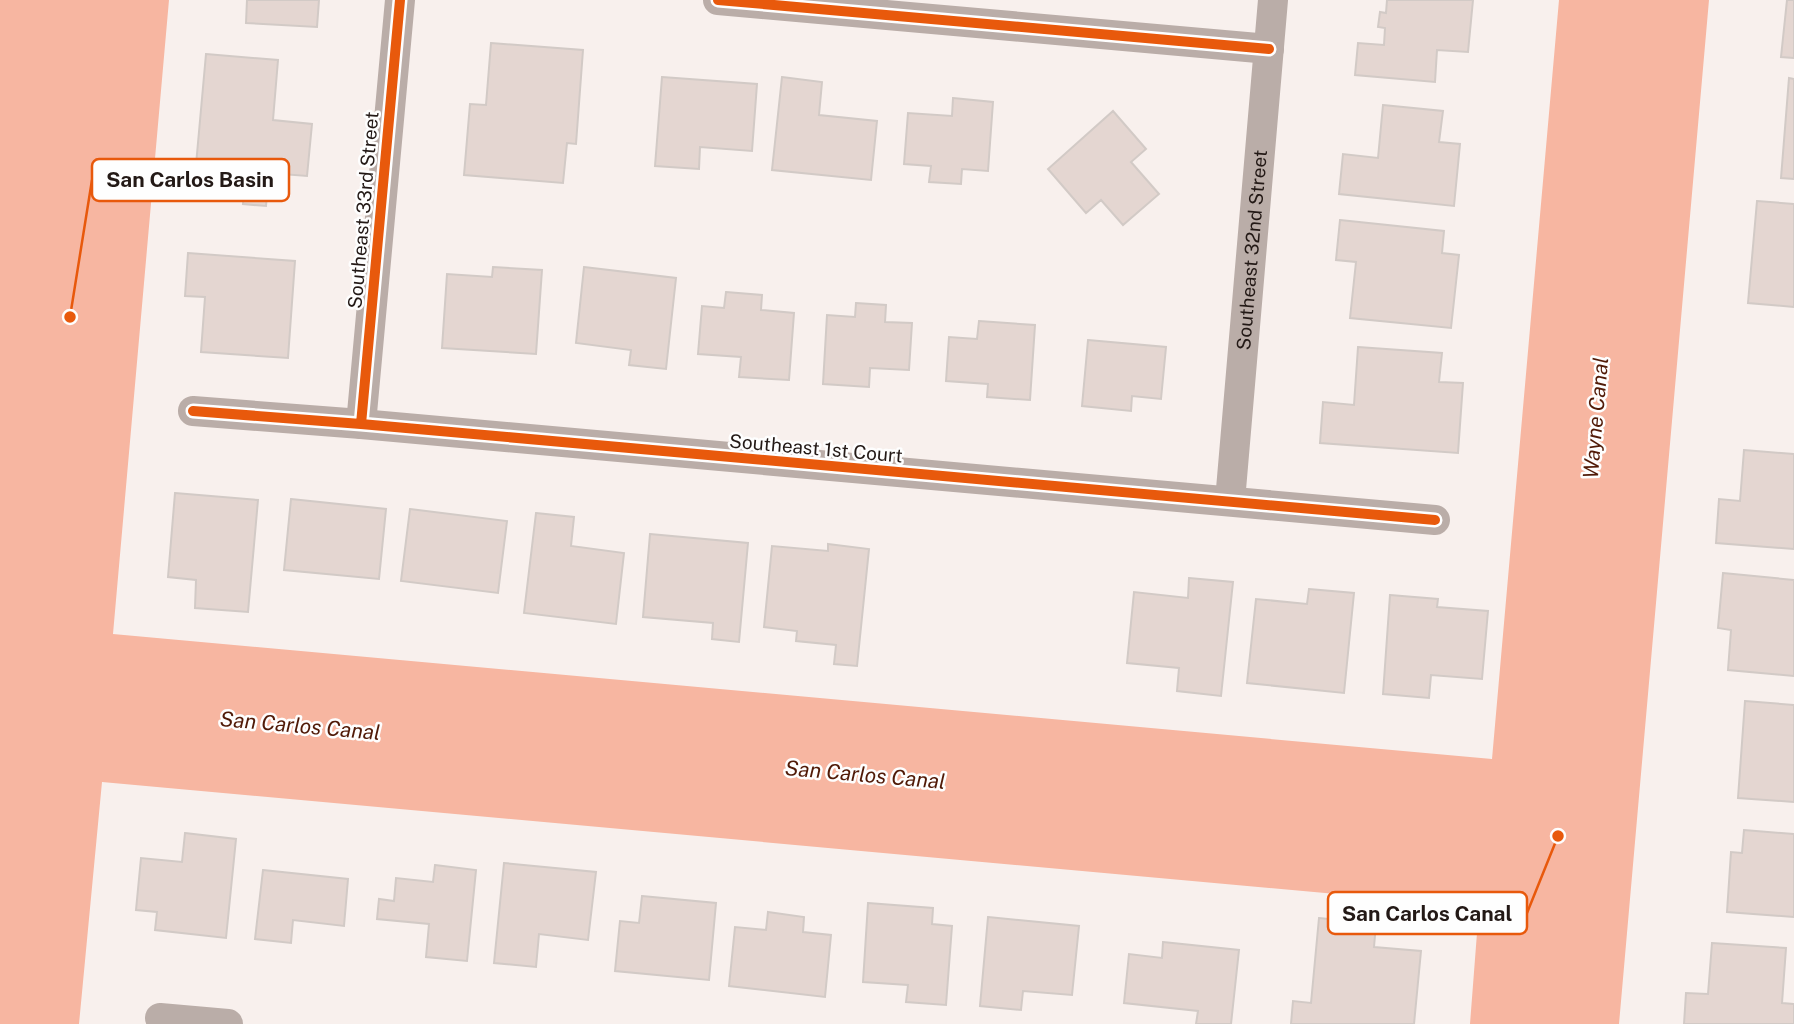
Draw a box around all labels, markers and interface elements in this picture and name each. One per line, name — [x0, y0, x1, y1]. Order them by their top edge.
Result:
street label: Southeast 33rd Street — [343, 111, 383, 309]
street label: Southeast 32nd Street — [1232, 149, 1271, 351]
callout: San Carlos Basin — [92, 159, 289, 201]
text: San Carlos Basin — [106, 167, 274, 192]
water label: Wayne Canal — [1578, 356, 1613, 480]
street label: Southeast 1st Court — [728, 429, 904, 467]
water label: San Carlos Canal — [219, 706, 381, 745]
water label: San Carlos Canal — [784, 755, 946, 794]
callout: San Carlos Canal — [1328, 892, 1527, 934]
text: San Carlos Canal — [1342, 901, 1512, 926]

